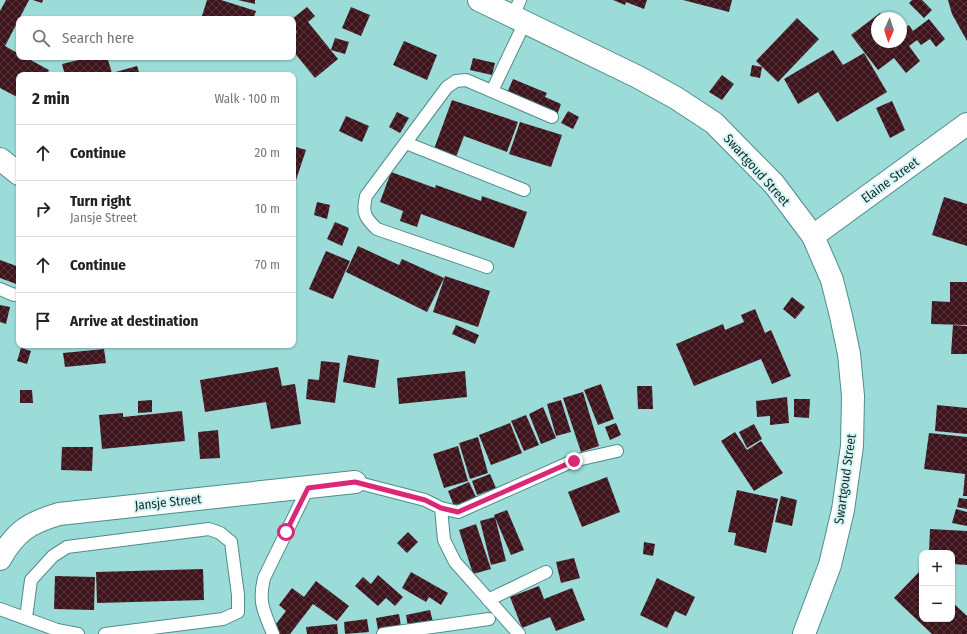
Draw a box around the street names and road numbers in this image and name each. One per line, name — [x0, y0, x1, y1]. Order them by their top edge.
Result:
street label: Swartgoud Street — [721, 131, 794, 209]
street label: Elaine Street — [858, 154, 922, 206]
street label: Swartgoud Street — [831, 432, 859, 525]
street label: Jansje Street — [134, 491, 203, 513]

